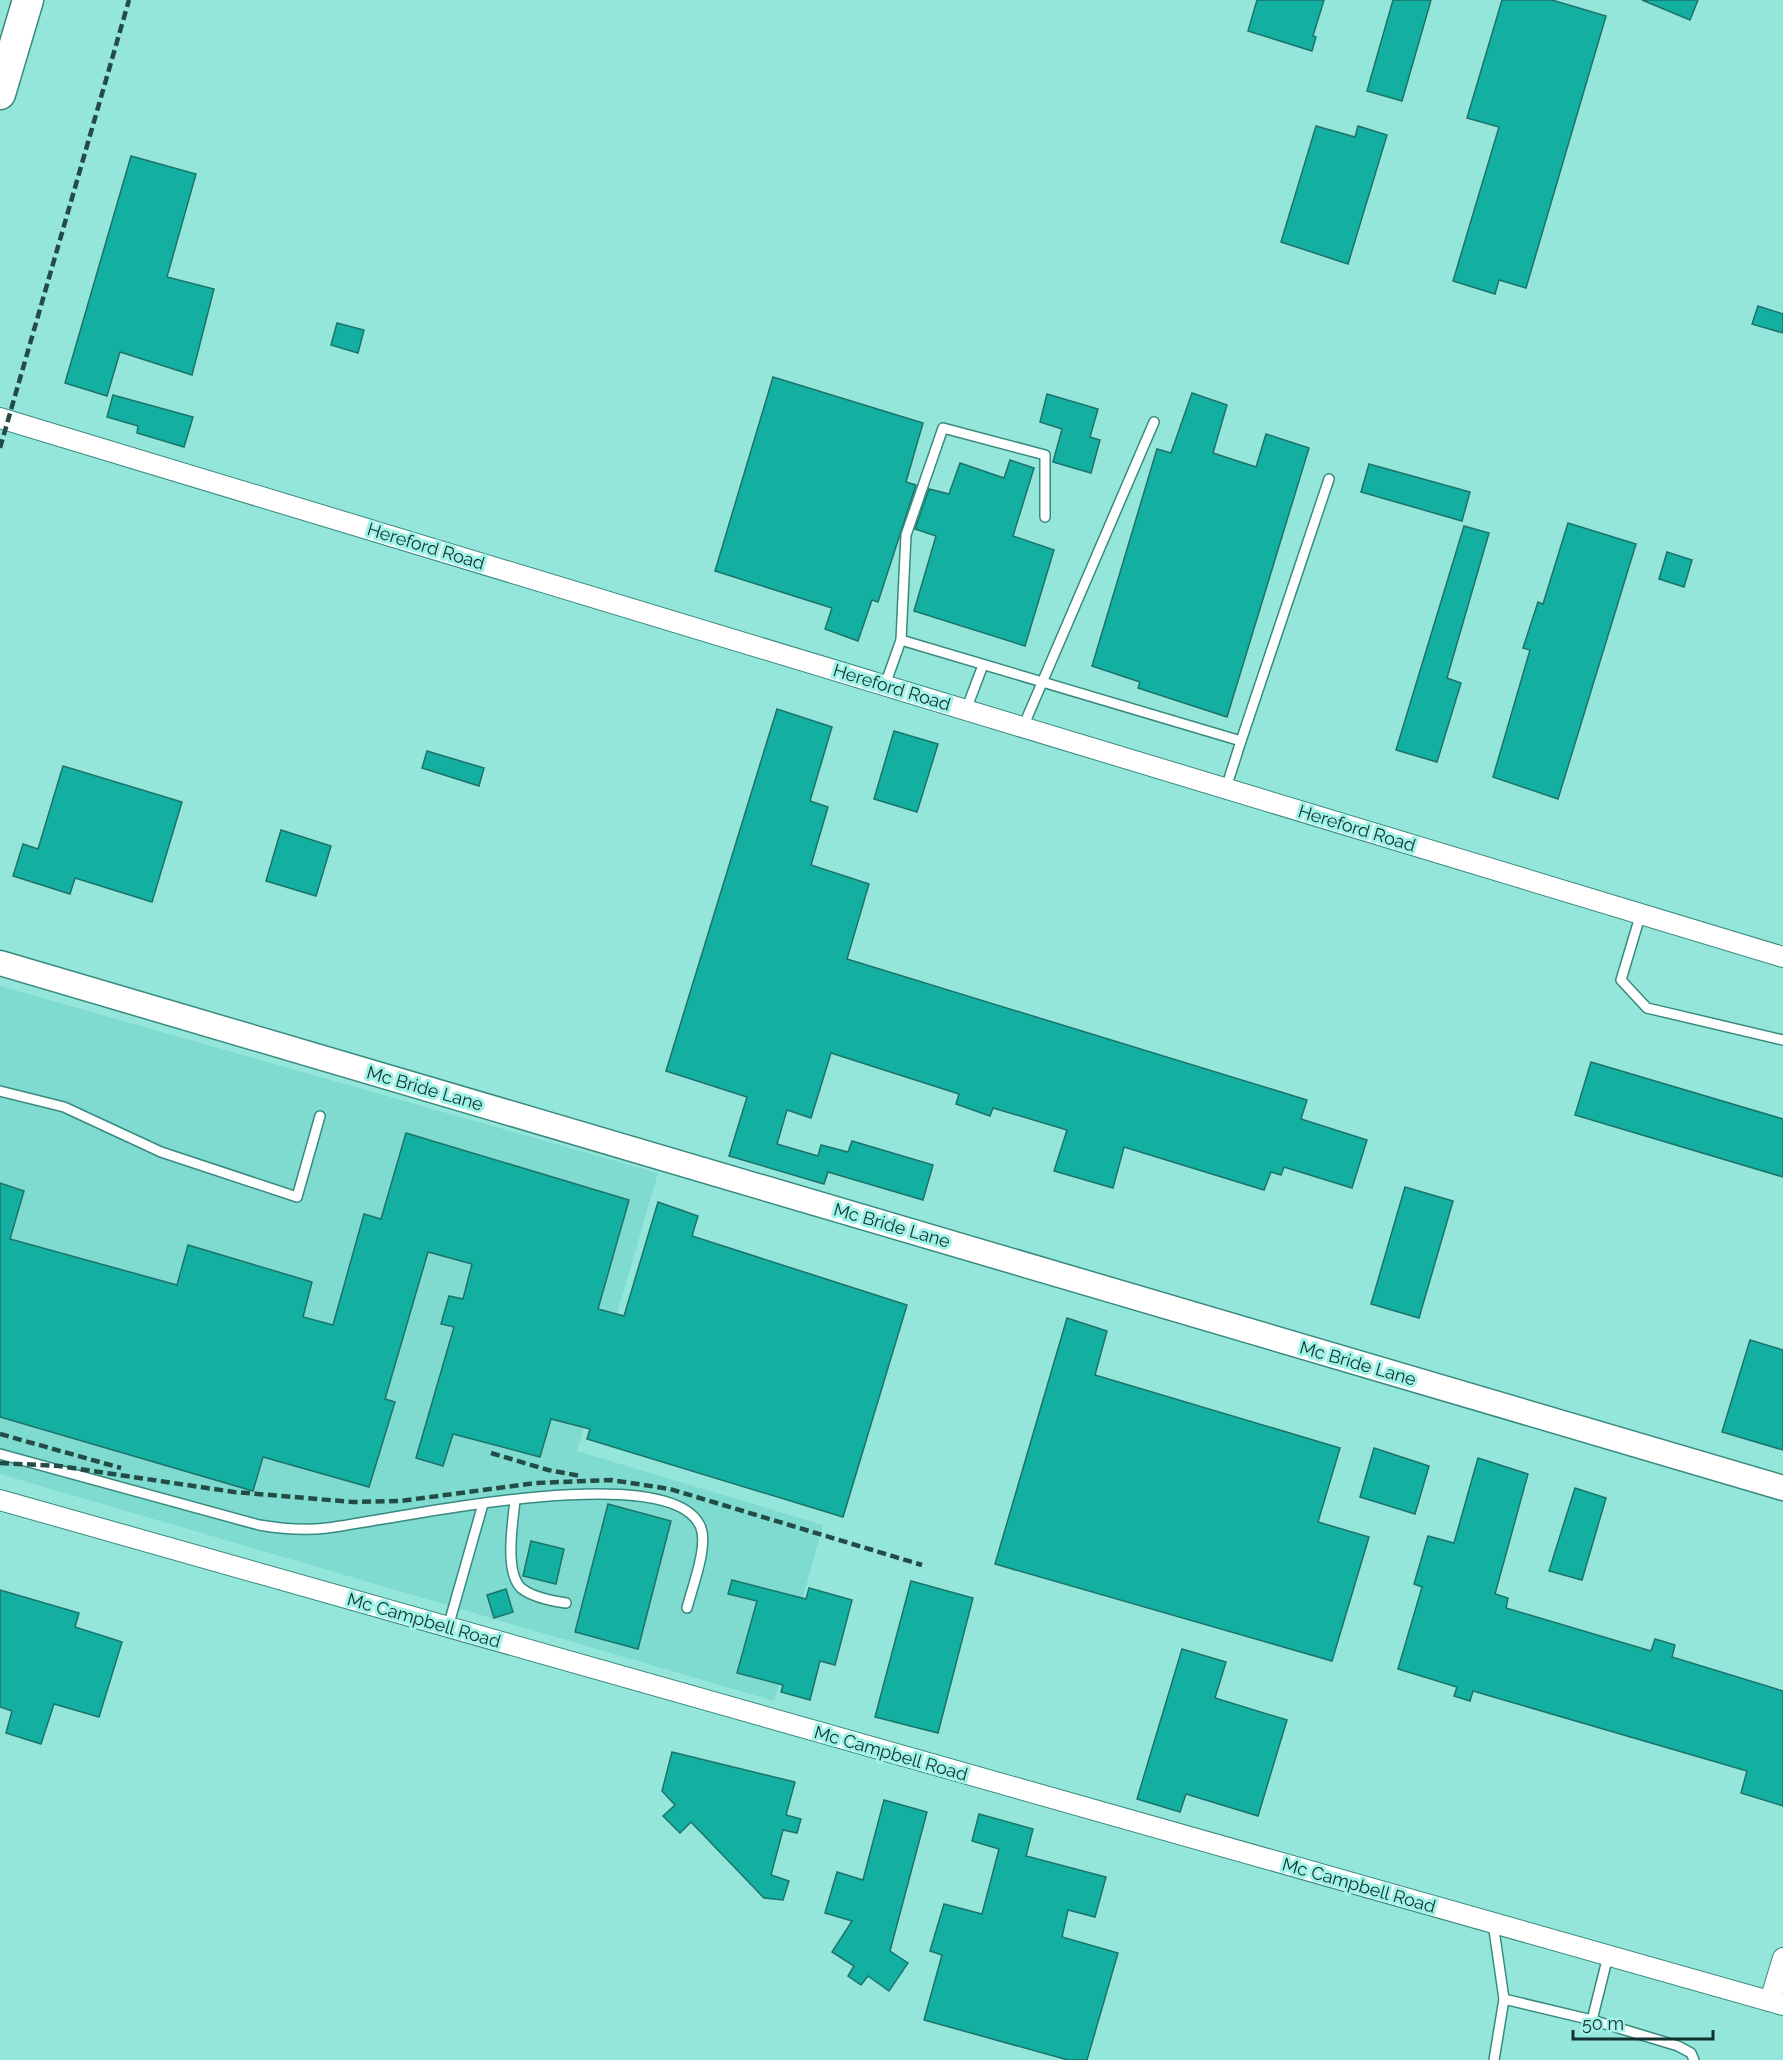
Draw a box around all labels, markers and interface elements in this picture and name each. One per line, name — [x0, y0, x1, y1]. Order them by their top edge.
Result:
street label: Hereford Road — [365, 518, 487, 574]
street label: Hereford Road — [831, 659, 953, 715]
street label: Hereford Road — [1296, 800, 1418, 856]
street label: Mc Bride Lane — [364, 1061, 486, 1115]
street label: Mc Bride Lane — [831, 1198, 953, 1252]
street label: Mc Bride Lane — [1297, 1336, 1419, 1390]
street label: Mc Campbell Road — [345, 1588, 503, 1652]
street label: Mc Campbell Road — [812, 1721, 970, 1785]
street label: Mc Campbell Road — [1280, 1853, 1438, 1917]
scale bar — [1573, 2003, 1712, 2041]
text: 50 m — [1582, 2013, 1624, 2034]

